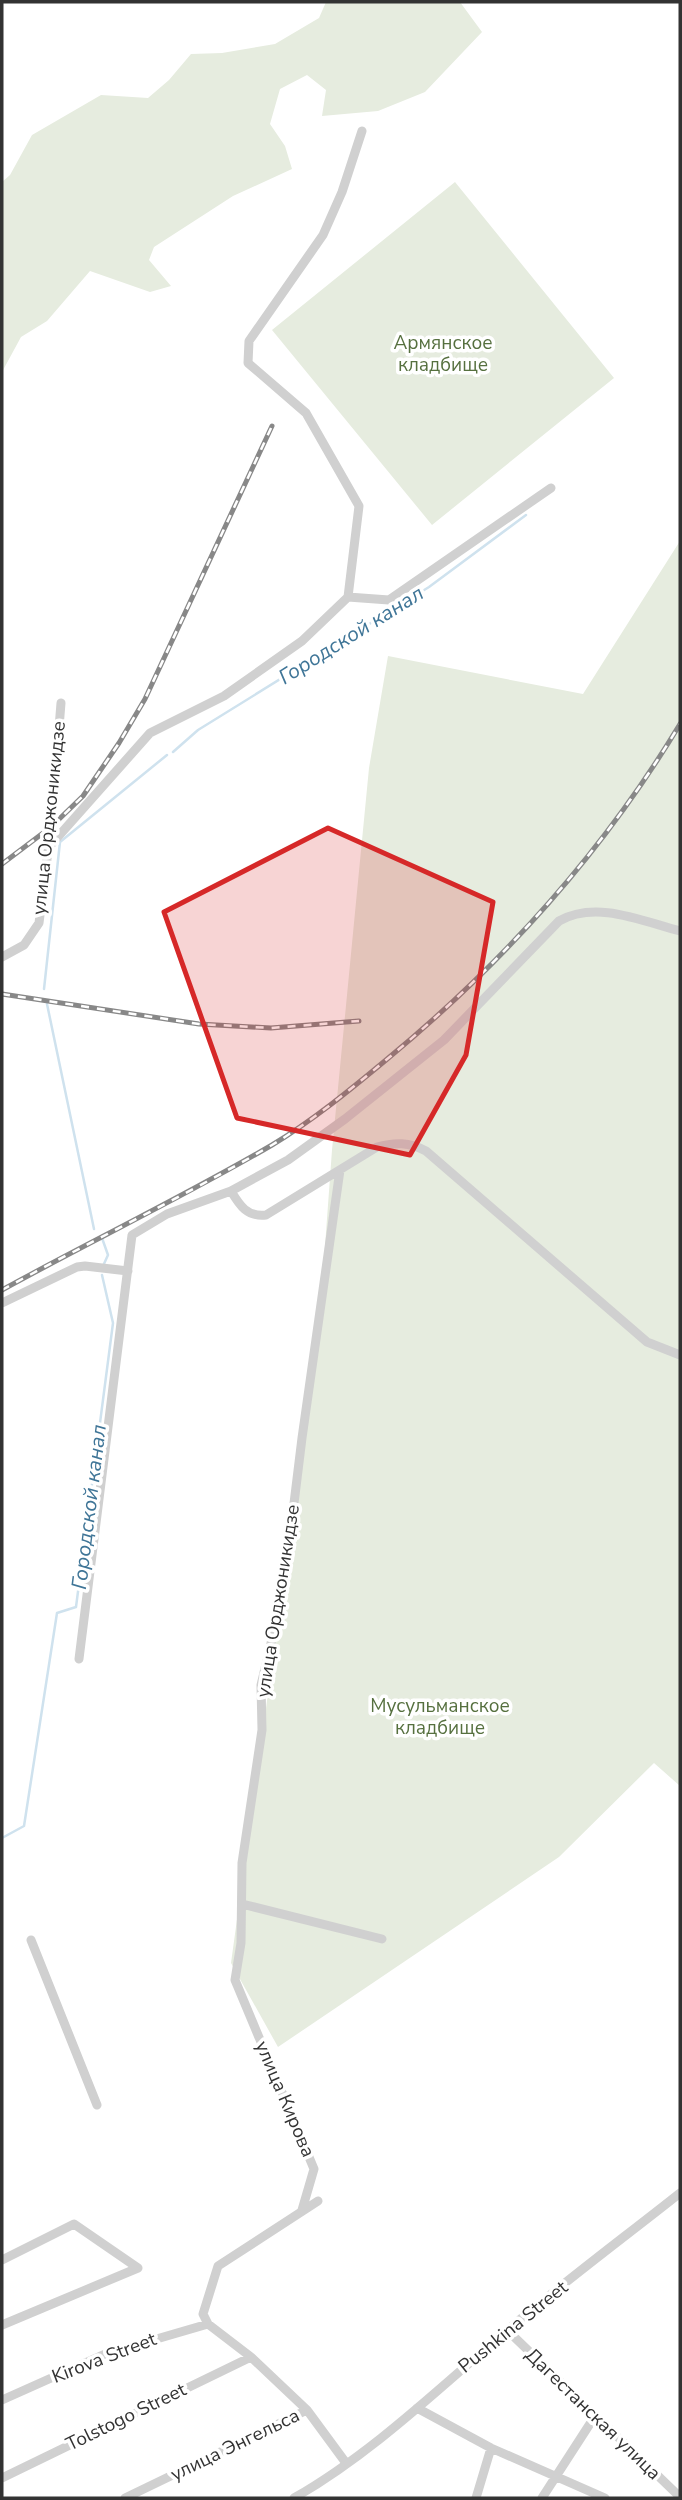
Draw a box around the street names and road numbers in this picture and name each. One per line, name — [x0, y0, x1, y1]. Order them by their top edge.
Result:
street label: улица Орджоникидзе — [26, 720, 72, 916]
street label: улица Орджоникидзе — [250, 1503, 306, 1699]
street label: улица Кирова — [249, 2037, 321, 2161]
street label: Pushkina Street — [453, 2275, 574, 2379]
street label: Kirova Street — [48, 2326, 160, 2390]
street label: Дагестанская улица — [519, 2342, 667, 2486]
street label: Tolstogo Street — [62, 2377, 191, 2457]
street label: улица Энгельса — [166, 2402, 304, 2488]

